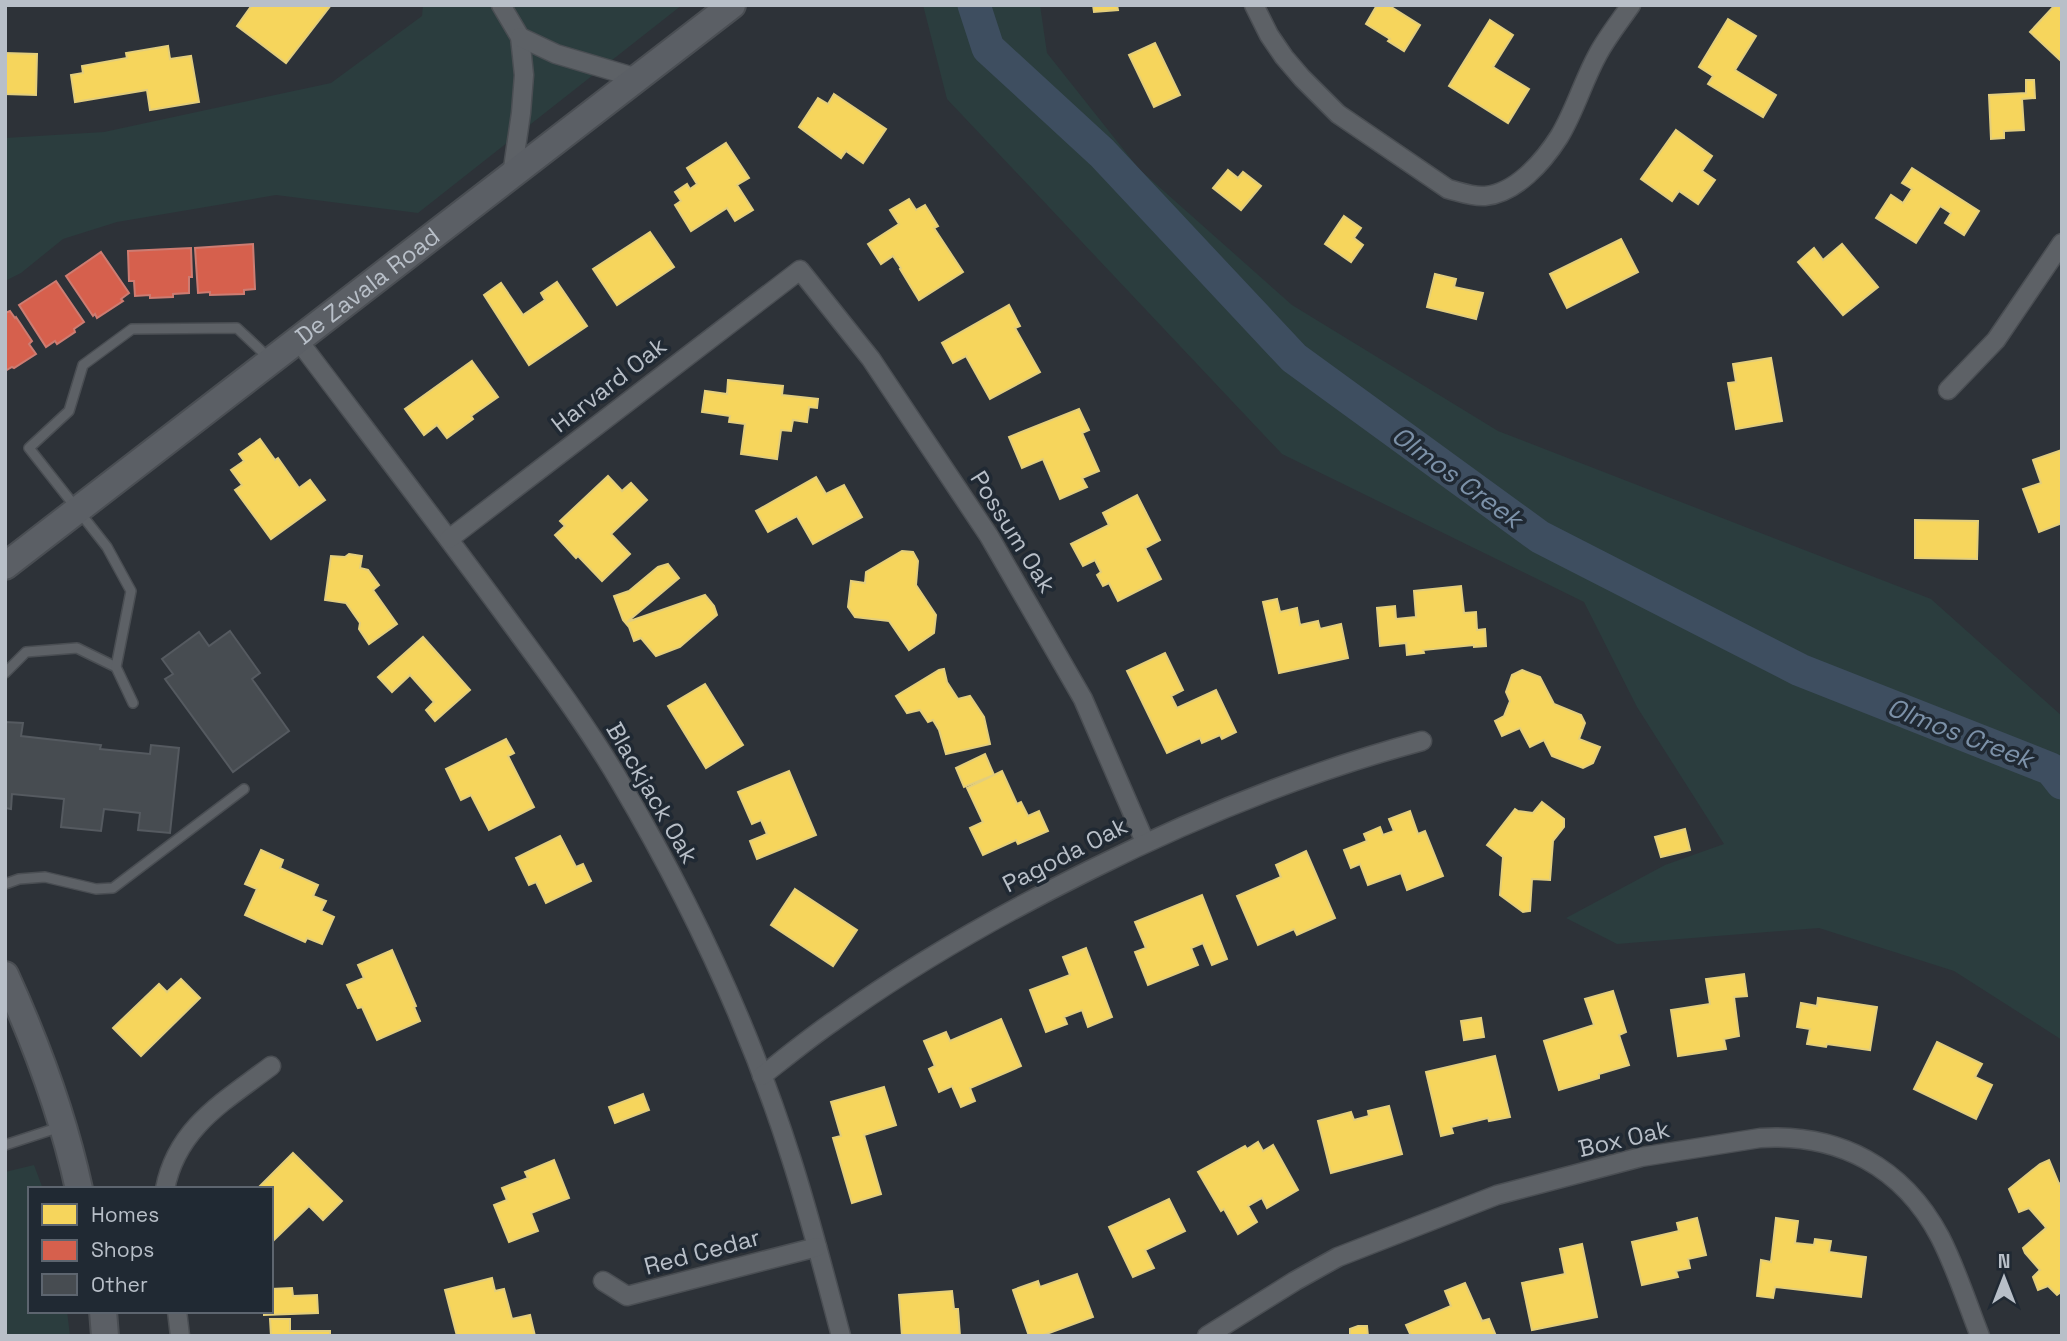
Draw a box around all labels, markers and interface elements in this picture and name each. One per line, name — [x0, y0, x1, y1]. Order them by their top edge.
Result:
street label: De Zavala Road — [289, 220, 446, 351]
street label: Harvard Oak — [545, 330, 673, 439]
water label: Olmos Creek — [1385, 418, 1531, 538]
street label: Possum Oak — [964, 465, 1063, 599]
water label: Olmos Creek — [1882, 690, 2040, 777]
street label: Blackjack Oak — [599, 717, 705, 869]
street label: Pagoda Oak — [997, 810, 1132, 899]
street label: Box Oak — [1575, 1113, 1673, 1164]
legend — [28, 1187, 273, 1313]
text: Homes — [91, 1201, 159, 1228]
street label: Red Cedar — [640, 1221, 763, 1282]
text: Shops — [91, 1236, 154, 1263]
north arrow — [1969, 1243, 2039, 1313]
text: N — [1998, 1249, 2010, 1274]
text: Other — [91, 1271, 148, 1298]

